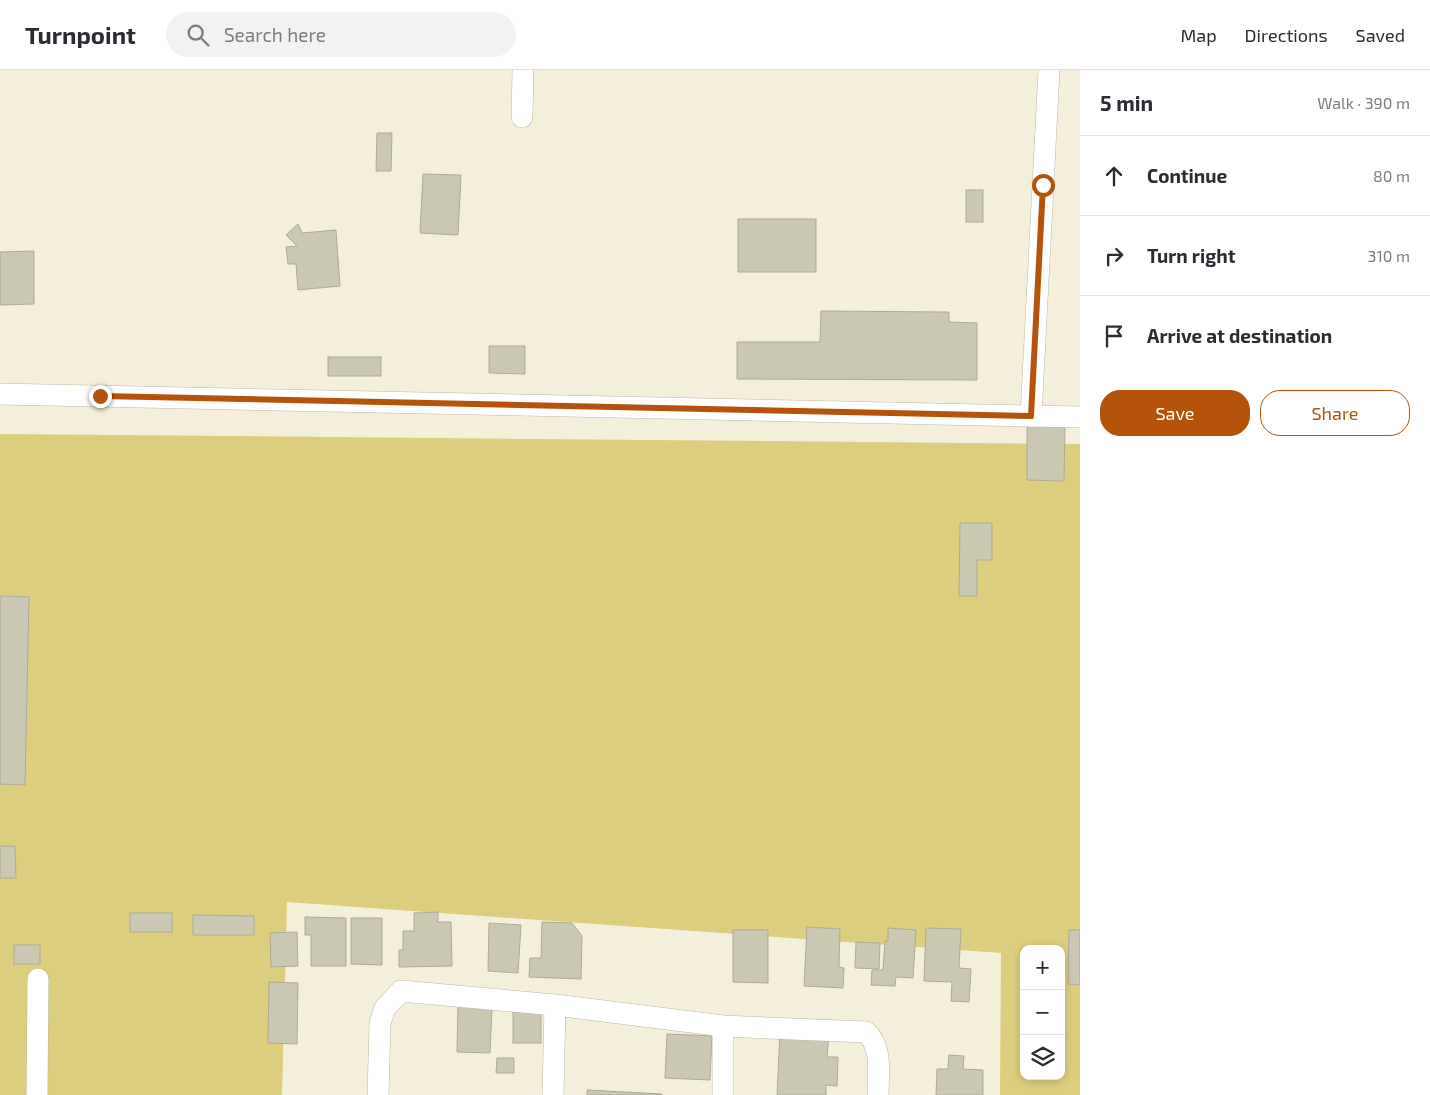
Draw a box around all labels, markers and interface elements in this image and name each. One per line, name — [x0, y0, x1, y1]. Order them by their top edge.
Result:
search box — [166, 12, 516, 57]
text: Turnpoint — [25, 20, 136, 49]
icon: search — [184, 21, 212, 49]
text: Search here — [224, 23, 326, 46]
text: Map — [1180, 24, 1217, 46]
text: Directions — [1245, 24, 1328, 46]
text: Saved — [1356, 24, 1405, 46]
text: 5 min — [1100, 90, 1153, 115]
text: Walk · 390 m — [1317, 93, 1410, 112]
icon: ahead — [1100, 162, 1128, 190]
text: Continue — [1147, 164, 1227, 187]
text: 80 m — [1373, 166, 1410, 185]
route start — [1032, 174, 1055, 197]
icon: right — [1100, 242, 1128, 270]
text: Turn right — [1147, 244, 1235, 267]
text: 310 m — [1368, 246, 1410, 265]
icon: arrive — [1100, 322, 1128, 350]
text: Arrive at destination — [1147, 324, 1332, 347]
route end — [89, 385, 112, 408]
button: Save — [1100, 390, 1250, 436]
button: Share — [1260, 390, 1410, 436]
map controls — [1020, 945, 1065, 1080]
button: + — [1020, 945, 1065, 990]
button: − — [1020, 990, 1065, 1035]
button: layers — [1020, 1035, 1065, 1080]

